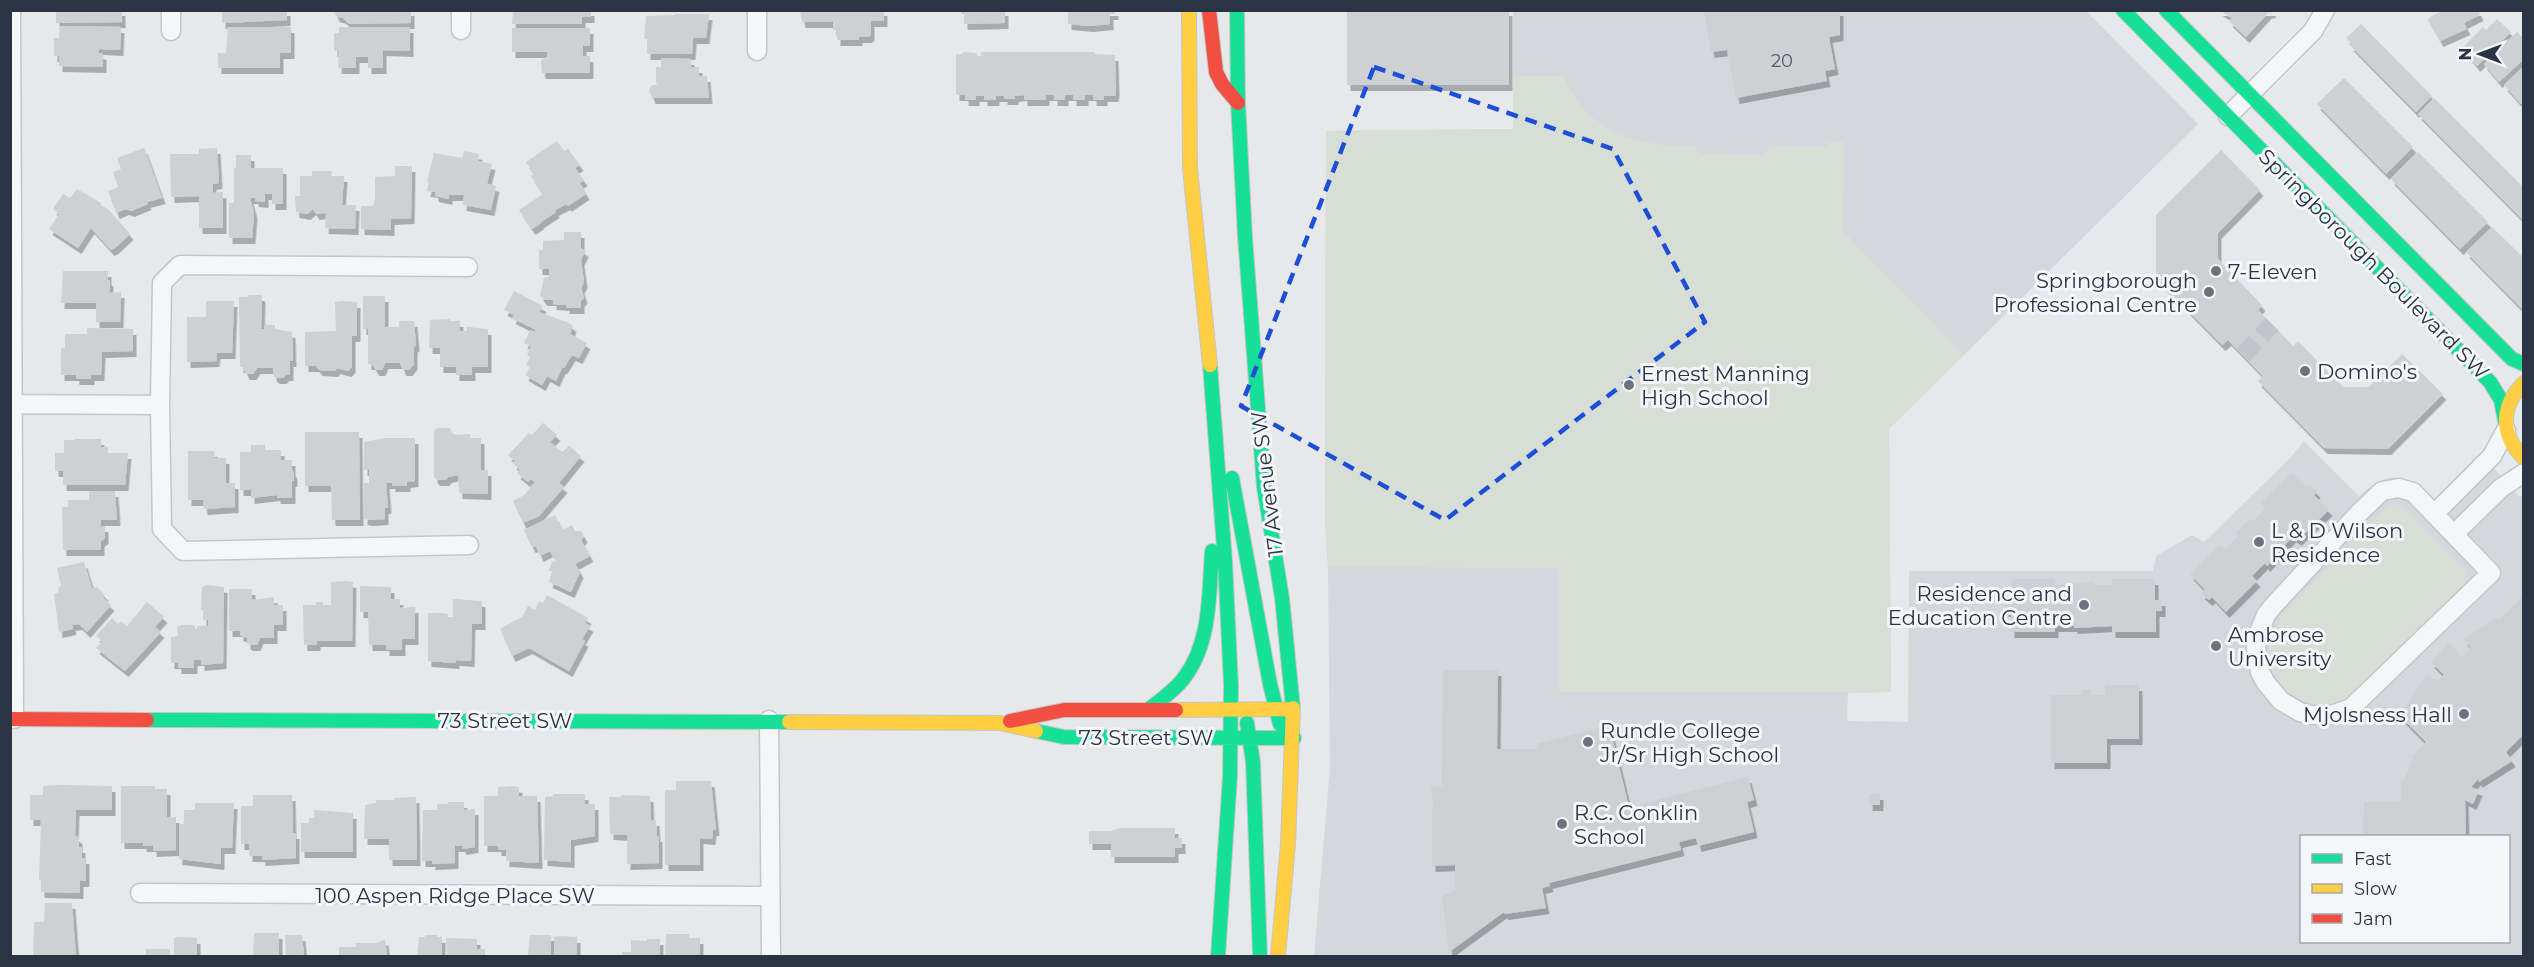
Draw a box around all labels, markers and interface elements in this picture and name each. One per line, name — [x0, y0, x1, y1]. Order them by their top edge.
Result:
north arrow — [2450, 24, 2510, 84]
text: N — [2456, 48, 2475, 60]
house number: 20 — [1771, 50, 1793, 72]
street label: Springborough Boulevard SW — [2254, 144, 2494, 384]
place label: 7-Eleven — [2228, 259, 2317, 284]
marker: 7-Eleven — [2209, 264, 2223, 278]
place label: Springborough Professional Centre — [1994, 268, 2197, 317]
marker: Springborough Professional Centre — [2202, 285, 2216, 299]
place label: Domino's — [2317, 359, 2417, 384]
place label: Ernest Manning High School — [1641, 361, 1810, 410]
marker: Domino's — [2298, 364, 2312, 378]
marker: Ernest Manning High School — [1622, 378, 1636, 392]
street label: 17 Avenue SW — [1246, 410, 1288, 558]
place label: L & D Wilson Residence — [2271, 518, 2403, 567]
marker: L & D Wilson Residence — [2252, 535, 2266, 549]
place label: Residence and Education Centre — [1888, 581, 2072, 630]
marker: Residence and Education Centre — [2077, 598, 2091, 612]
place label: Ambrose University — [2228, 622, 2332, 671]
marker: Ambrose University — [2209, 639, 2223, 653]
place label: Mjolsness Hall — [2303, 702, 2452, 727]
marker: Mjolsness Hall — [2457, 707, 2471, 721]
street label: 73 Street SW — [438, 708, 572, 733]
place label: Rundle College Jr/Sr High School — [1599, 718, 1779, 767]
street label: 73 Street SW — [1079, 725, 1213, 750]
marker: Rundle College Jr/Sr High School — [1581, 735, 1595, 749]
place label: R.C. Conklin School — [1574, 800, 1698, 849]
marker: R.C. Conklin School — [1555, 817, 1569, 831]
legend — [2300, 835, 2510, 943]
text: Fast — [2354, 848, 2392, 870]
text: Slow — [2354, 878, 2397, 900]
street label: 100 Aspen Ridge Place SW — [315, 883, 595, 908]
text: Jam — [2353, 908, 2393, 930]

